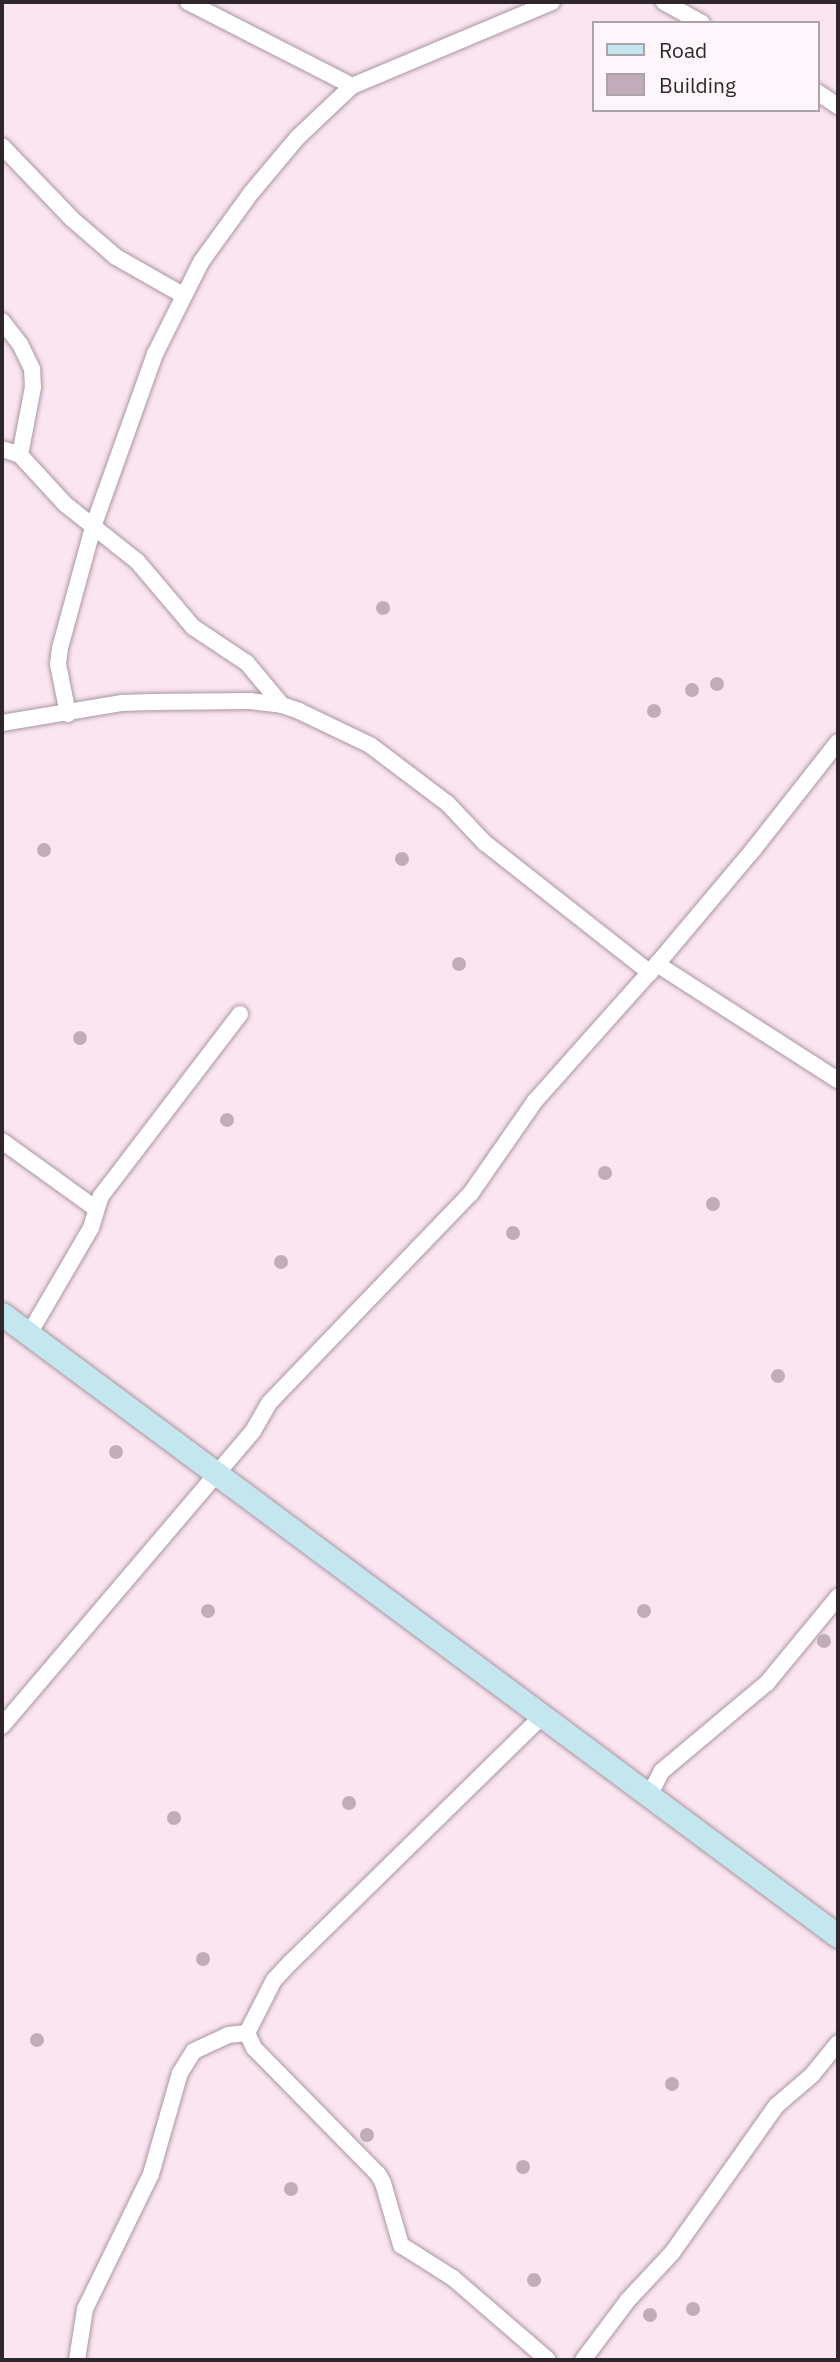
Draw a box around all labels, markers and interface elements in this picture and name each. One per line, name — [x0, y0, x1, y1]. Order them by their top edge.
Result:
legend — [592, 21, 819, 112]
text: Road — [659, 36, 707, 64]
text: Building — [659, 71, 736, 99]

